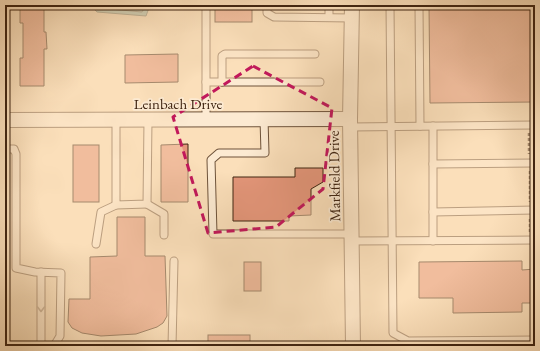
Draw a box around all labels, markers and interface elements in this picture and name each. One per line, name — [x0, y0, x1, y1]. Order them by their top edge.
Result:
street label: Leinbach Drive — [134, 94, 222, 113]
street label: Markfield Drive — [324, 130, 344, 222]
one-way arrow — [37, 306, 45, 312]

